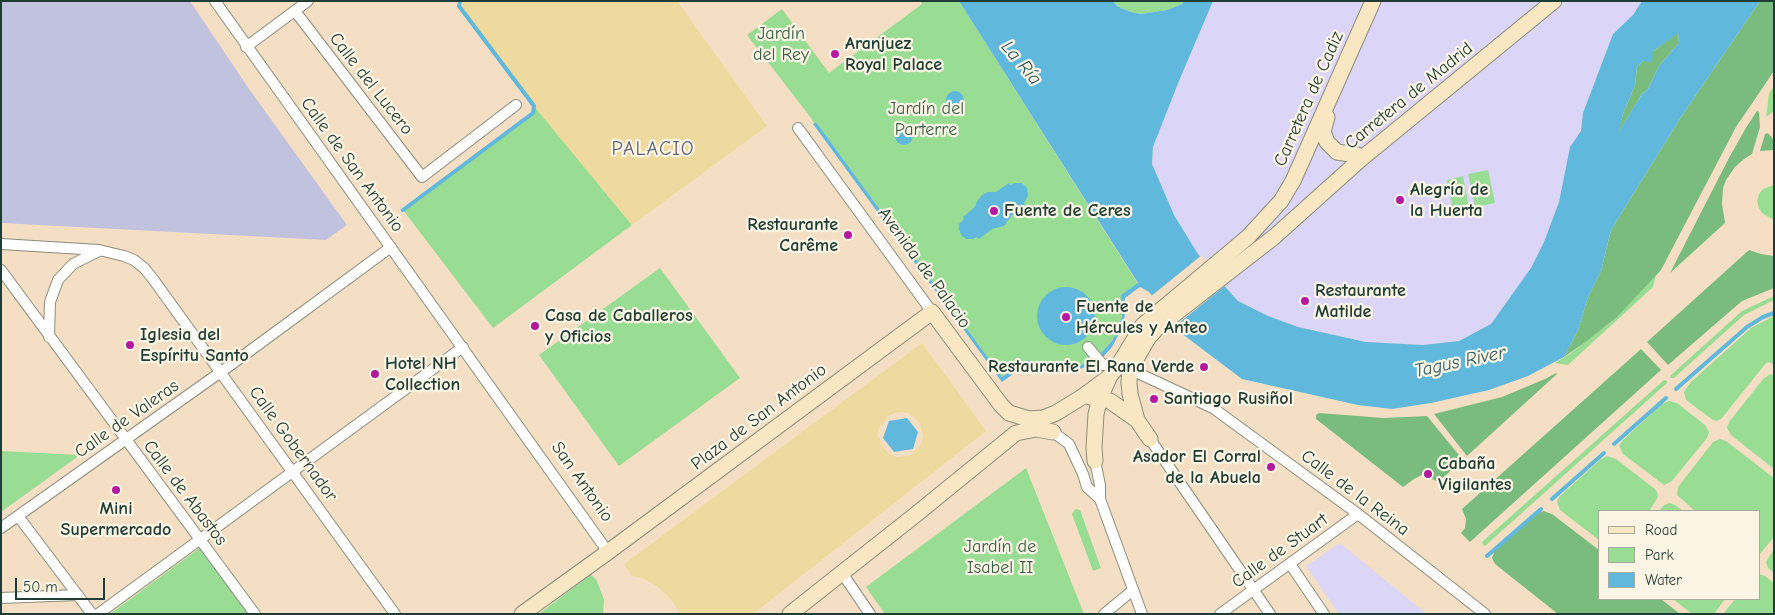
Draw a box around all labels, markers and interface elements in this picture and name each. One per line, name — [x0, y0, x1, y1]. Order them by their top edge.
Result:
park label: Jardín del Rey — [753, 23, 809, 66]
street label: Carretera de Cadiz — [1270, 28, 1348, 170]
street label: Calle del Lucero — [324, 29, 418, 139]
place label: Aranjuez Royal Palace — [845, 33, 942, 76]
water label: La Ría — [996, 36, 1046, 90]
street label: Carretera de Madrid — [1341, 38, 1477, 154]
marker: Aranjuez Royal Palace — [829, 48, 841, 60]
street label: Calle de San Antonio — [296, 93, 408, 237]
park label: Jardín del Parterre — [888, 98, 964, 140]
district label: PALACIO — [611, 137, 695, 161]
place label: Alegría de la Huerta — [1410, 179, 1488, 222]
marker: Alegría de la Huerta — [1394, 194, 1406, 206]
place label: Fuente de Ceres — [1004, 200, 1131, 222]
street label: Avenida de Palacio — [873, 203, 975, 333]
marker: Fuente de Ceres — [988, 205, 1000, 217]
place label: Restaurante Carême — [747, 214, 838, 256]
marker: Restaurante Carême — [842, 229, 854, 241]
place label: Restaurante Matilde — [1315, 280, 1406, 322]
marker: Restaurante Matilde — [1299, 295, 1311, 307]
place label: Fuente de Hércules y Anteo — [1076, 296, 1207, 338]
place label: Casa de Caballeros y Oficios — [545, 305, 693, 348]
marker: Fuente de Hércules y Anteo — [1060, 311, 1072, 323]
marker: Casa de Caballeros y Oficios — [529, 320, 541, 332]
place label: Iglesia del Espíritu Santo — [140, 324, 249, 366]
marker: Iglesia del Espíritu Santo — [124, 339, 136, 351]
water label: Tagus River — [1412, 341, 1508, 383]
place label: Hotel NH Collection — [385, 353, 460, 396]
place label: Restaurante El Rana Verde — [988, 356, 1194, 378]
street label: Plaza de San Antonio — [687, 359, 831, 475]
marker: Restaurante El Rana Verde — [1198, 361, 1210, 373]
marker: Hotel NH Collection — [369, 368, 381, 380]
street label: Calle de Valeras — [71, 375, 183, 463]
street label: Calle Gobernador — [244, 382, 342, 506]
place label: Santiago Rusiñol — [1164, 388, 1293, 410]
marker: Santiago Rusiñol — [1148, 393, 1160, 405]
street label: Calle de Abastos — [138, 436, 232, 550]
street label: San Antonio — [546, 438, 618, 526]
street label: Calle de la Reina — [1297, 445, 1413, 541]
place label: Asador El Corral de la Abuela — [1133, 446, 1261, 488]
place label: Cabaña Vigilantes — [1438, 453, 1511, 496]
marker: Asador El Corral de la Abuela — [1265, 461, 1277, 473]
marker: Cabaña Vigilantes — [1422, 468, 1434, 480]
marker: Mini Supermercado — [110, 484, 122, 496]
place label: Mini Supermercado — [61, 498, 171, 540]
street label: Calle de Stuart — [1228, 509, 1332, 593]
legend — [1598, 510, 1760, 600]
text: Road — [1645, 521, 1677, 539]
park label: Jardín de Isabel II — [964, 536, 1036, 578]
text: Park — [1645, 546, 1674, 564]
scale bar — [18, 568, 108, 600]
text: Water — [1645, 571, 1682, 589]
text: 50 m — [23, 578, 58, 596]

